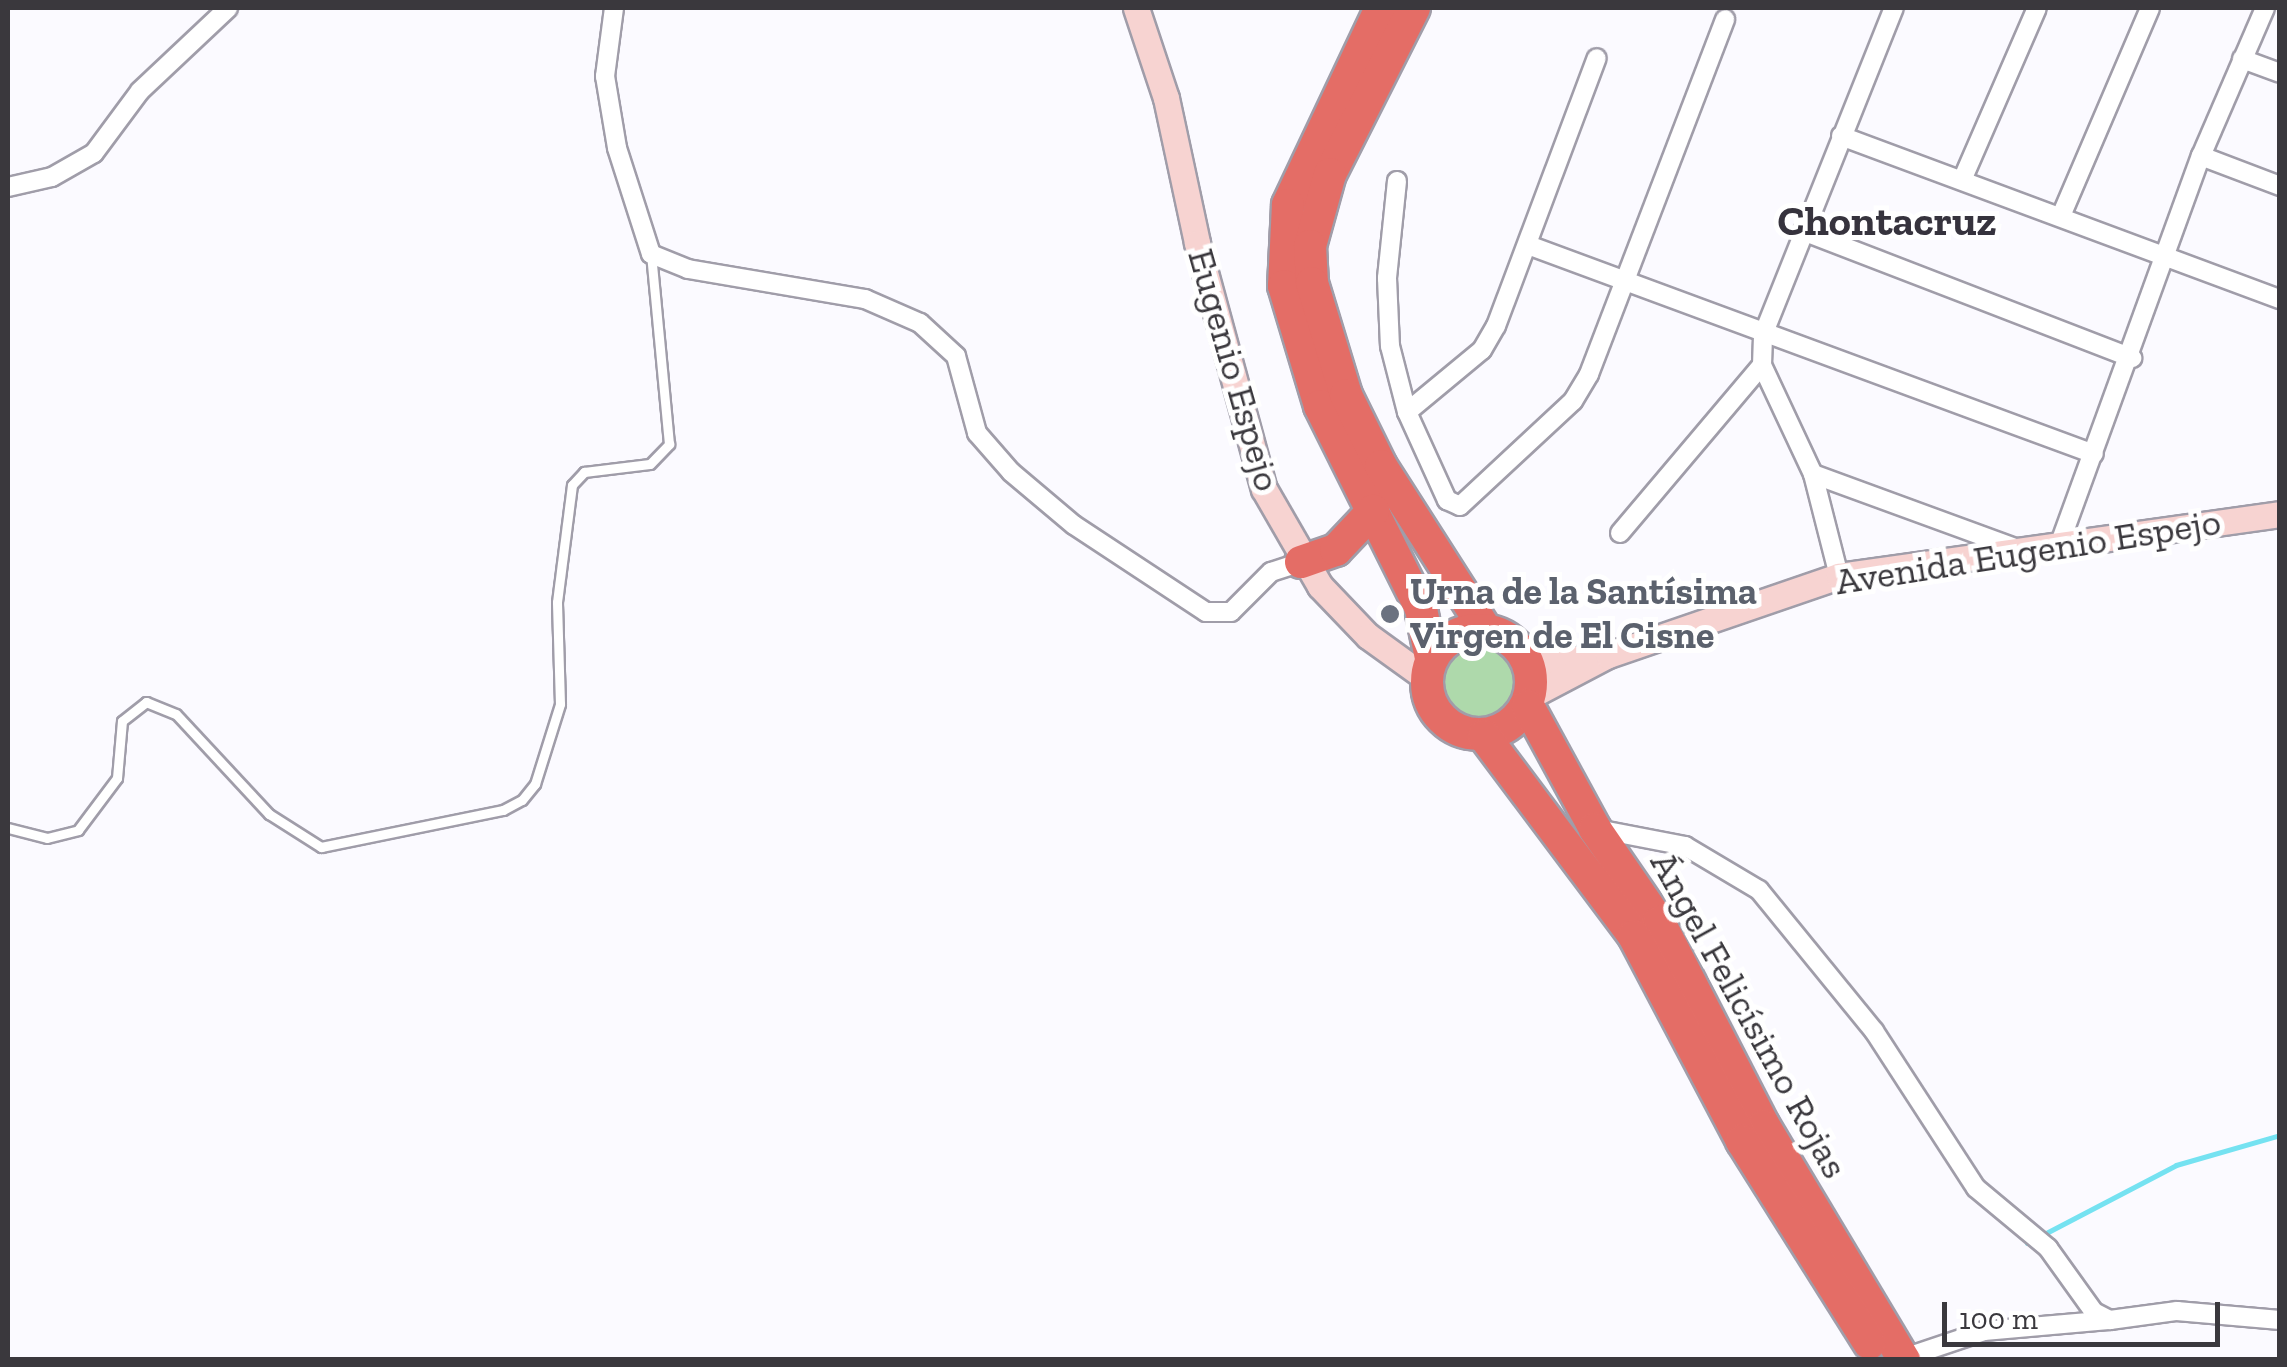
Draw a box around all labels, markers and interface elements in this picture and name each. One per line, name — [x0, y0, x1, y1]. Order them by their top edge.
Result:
district label: Chontacruz — [1777, 196, 1997, 246]
street label: Eugenio Espejo — [1178, 244, 1290, 496]
street label: Avenida Eugenio Espejo — [1832, 499, 2224, 605]
place label: Urna de la Santísima Virgen de El Cisne — [1410, 569, 1757, 658]
marker: Urna de la Santísima Virgen de El Cisne — [1379, 603, 1401, 625]
street label: Ángel Felicísimo Rojas — [1640, 844, 1858, 1186]
scale bar — [1947, 1282, 2224, 1344]
text: 100 m — [1959, 1301, 2038, 1337]

